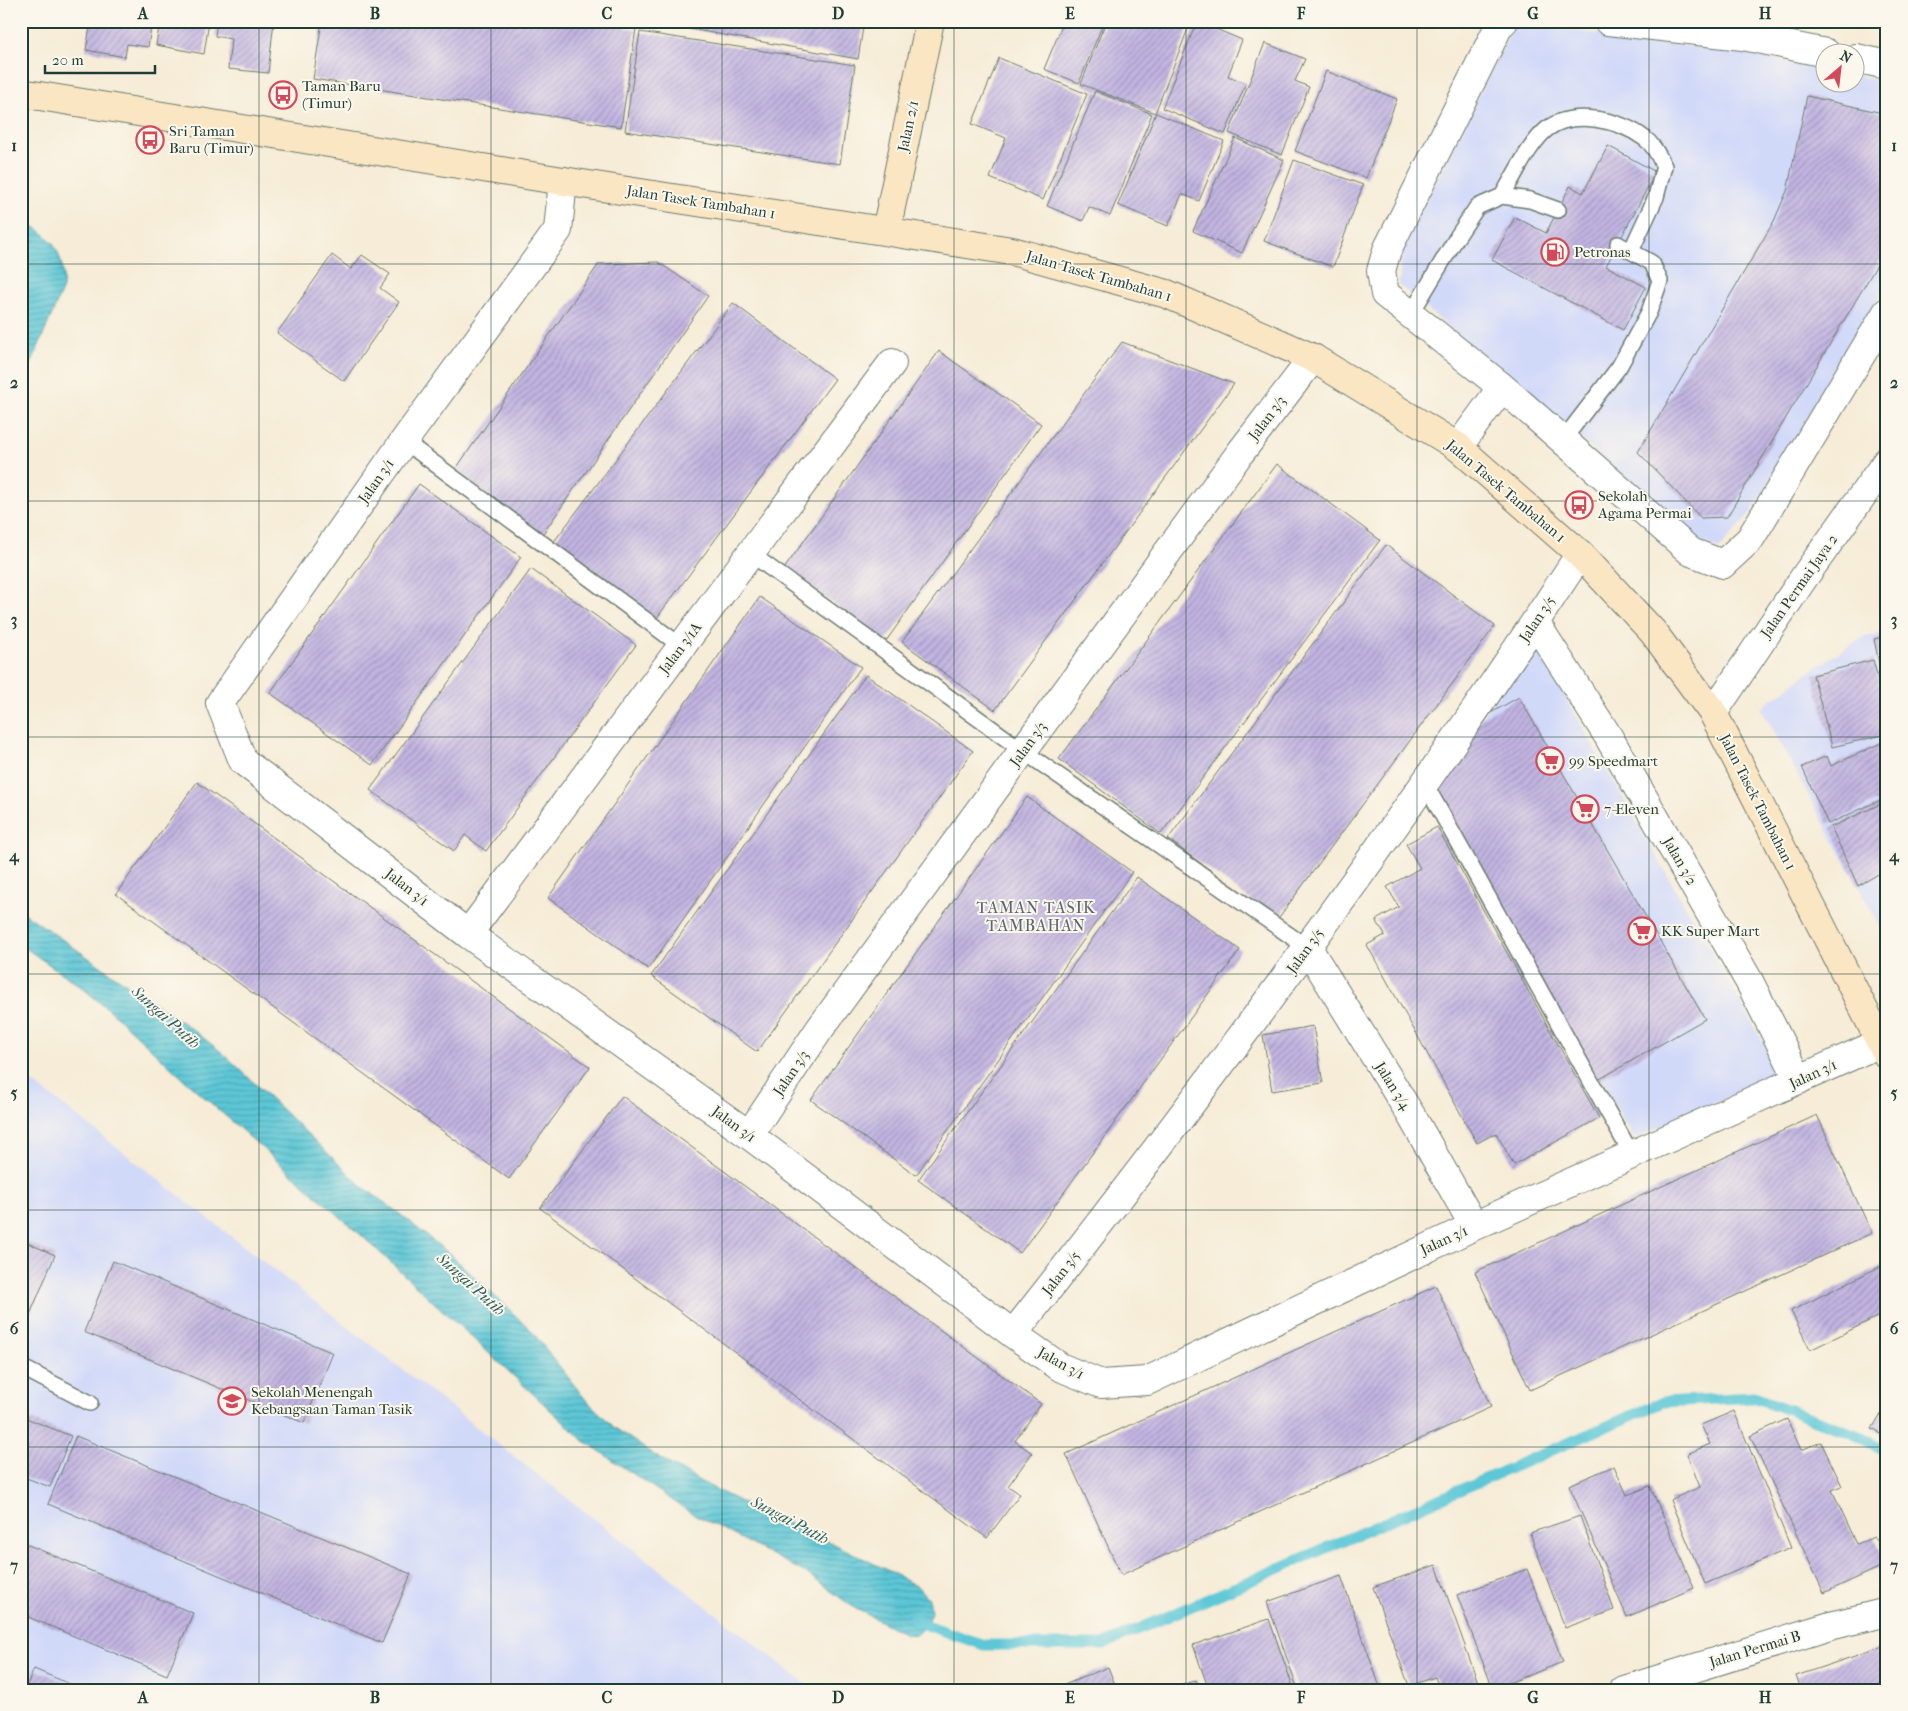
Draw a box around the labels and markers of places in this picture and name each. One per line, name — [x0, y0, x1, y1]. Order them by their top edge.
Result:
place label: Taman Baru (Timur) — [302, 77, 381, 112]
bus stop icon: Taman Baru (Timur) — [268, 80, 298, 110]
place label: Sri Taman Baru (Timur) — [169, 122, 254, 157]
bus stop icon: Sri Taman Baru (Timur) — [135, 125, 165, 155]
fuel station icon: Petronas — [1540, 237, 1570, 267]
place label: Petronas — [1574, 243, 1631, 261]
place label: Sekolah Agama Permai — [1597, 487, 1692, 522]
bus stop icon: Sekolah Agama Permai — [1564, 490, 1594, 520]
supermarket icon: 99 Speedmart — [1535, 746, 1565, 776]
place label: 99 Speedmart — [1569, 752, 1659, 770]
supermarket icon: 7-Eleven — [1570, 794, 1600, 824]
place label: 7-Eleven — [1604, 800, 1659, 818]
supermarket icon: KK Super Mart — [1627, 916, 1657, 946]
place label: KK Super Mart — [1661, 922, 1760, 940]
place label: Sekolah Menengah Kebangsaan Taman Tasik — [251, 1383, 413, 1418]
school or university icon: Sekolah Menengah Kebangsaan Taman Tasik — [217, 1386, 247, 1416]

